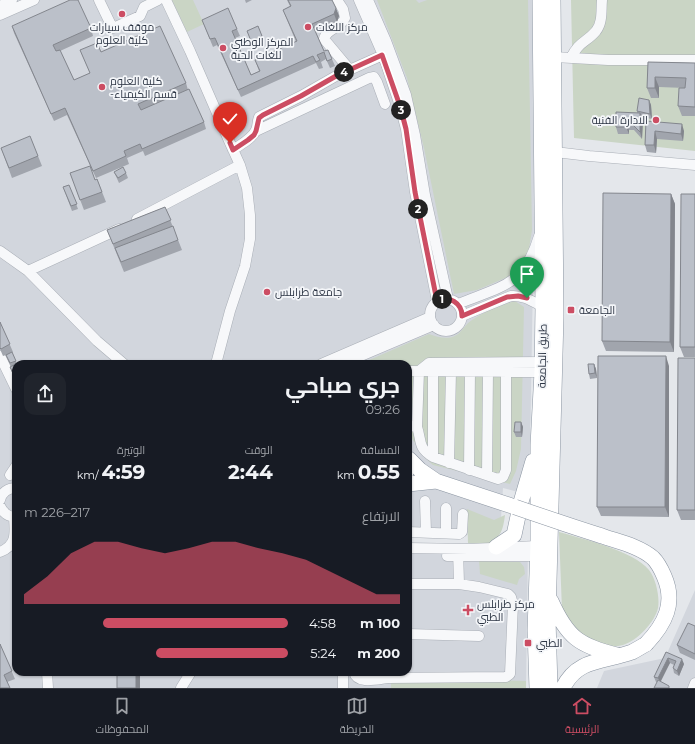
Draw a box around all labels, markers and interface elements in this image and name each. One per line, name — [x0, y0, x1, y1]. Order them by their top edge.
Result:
marker: موقف سيارات كلية العلوم — [117, 9, 127, 19]
place label: موقف سيارات كلية العلوم — [90, 20, 154, 48]
place label: مركز اللغات — [316, 20, 368, 34]
marker: مركز اللغات — [303, 22, 313, 32]
place label: المركز الوطني للغات الحية — [231, 35, 294, 62]
marker: المركز الوطني للغات الحية — [218, 43, 228, 53]
pin: 4 — [334, 62, 354, 82]
text: 4 — [340, 65, 348, 79]
place label: كلية العلوم -قسم الكيمياء — [110, 74, 177, 102]
marker: كلية العلوم -قسم الكيمياء — [97, 82, 107, 92]
pin: 3 — [391, 100, 411, 120]
pin — [213, 102, 247, 143]
text: 3 — [398, 103, 404, 117]
icon: check — [219, 108, 241, 130]
place label: الادارة الفنية — [592, 113, 648, 127]
marker: الادارة الفنية — [651, 115, 661, 125]
pin: 2 — [408, 199, 428, 219]
text: 2 — [415, 202, 421, 216]
pin — [510, 257, 544, 298]
icon: arrive — [516, 263, 538, 285]
place label: جامعة طرابلس — [275, 285, 342, 299]
marker: جامعة طرابلس — [262, 287, 272, 297]
pin: 1 — [432, 289, 452, 309]
text: 1 — [440, 292, 444, 306]
place label: الجامعة — [579, 303, 615, 317]
marker: الجامعة — [566, 305, 576, 315]
street label: طريق الجامعة — [534, 324, 550, 388]
text: جري صباحي — [285, 372, 400, 399]
button: share — [24, 373, 66, 415]
text: 09:26 — [365, 401, 400, 417]
text: الوتيرة — [117, 443, 145, 457]
text: الوقت — [245, 443, 273, 457]
text: المسافة — [361, 443, 400, 457]
text: 4:59 — [102, 460, 145, 484]
text: 2:44 — [228, 460, 273, 484]
text: 0.55 — [358, 460, 400, 484]
text: /km — [77, 468, 102, 482]
text: km — [337, 468, 358, 482]
text: 217–226 m — [24, 504, 90, 520]
text: الارتفاع — [362, 508, 400, 524]
place label: مركز طرابلس الطبي — [477, 597, 535, 626]
marker: مركز طرابلس الطبي — [462, 604, 474, 616]
text: 4:58 — [309, 615, 336, 631]
text: 100 m — [360, 615, 400, 631]
place label: الطبي — [536, 636, 562, 652]
marker: الطبي — [523, 638, 533, 648]
text: 5:24 — [310, 645, 336, 661]
text: 200 m — [357, 645, 400, 661]
tab: المحفوظات — [95, 695, 149, 739]
tab: الخريطة — [340, 695, 374, 739]
tab: الرئيسية — [565, 695, 600, 739]

